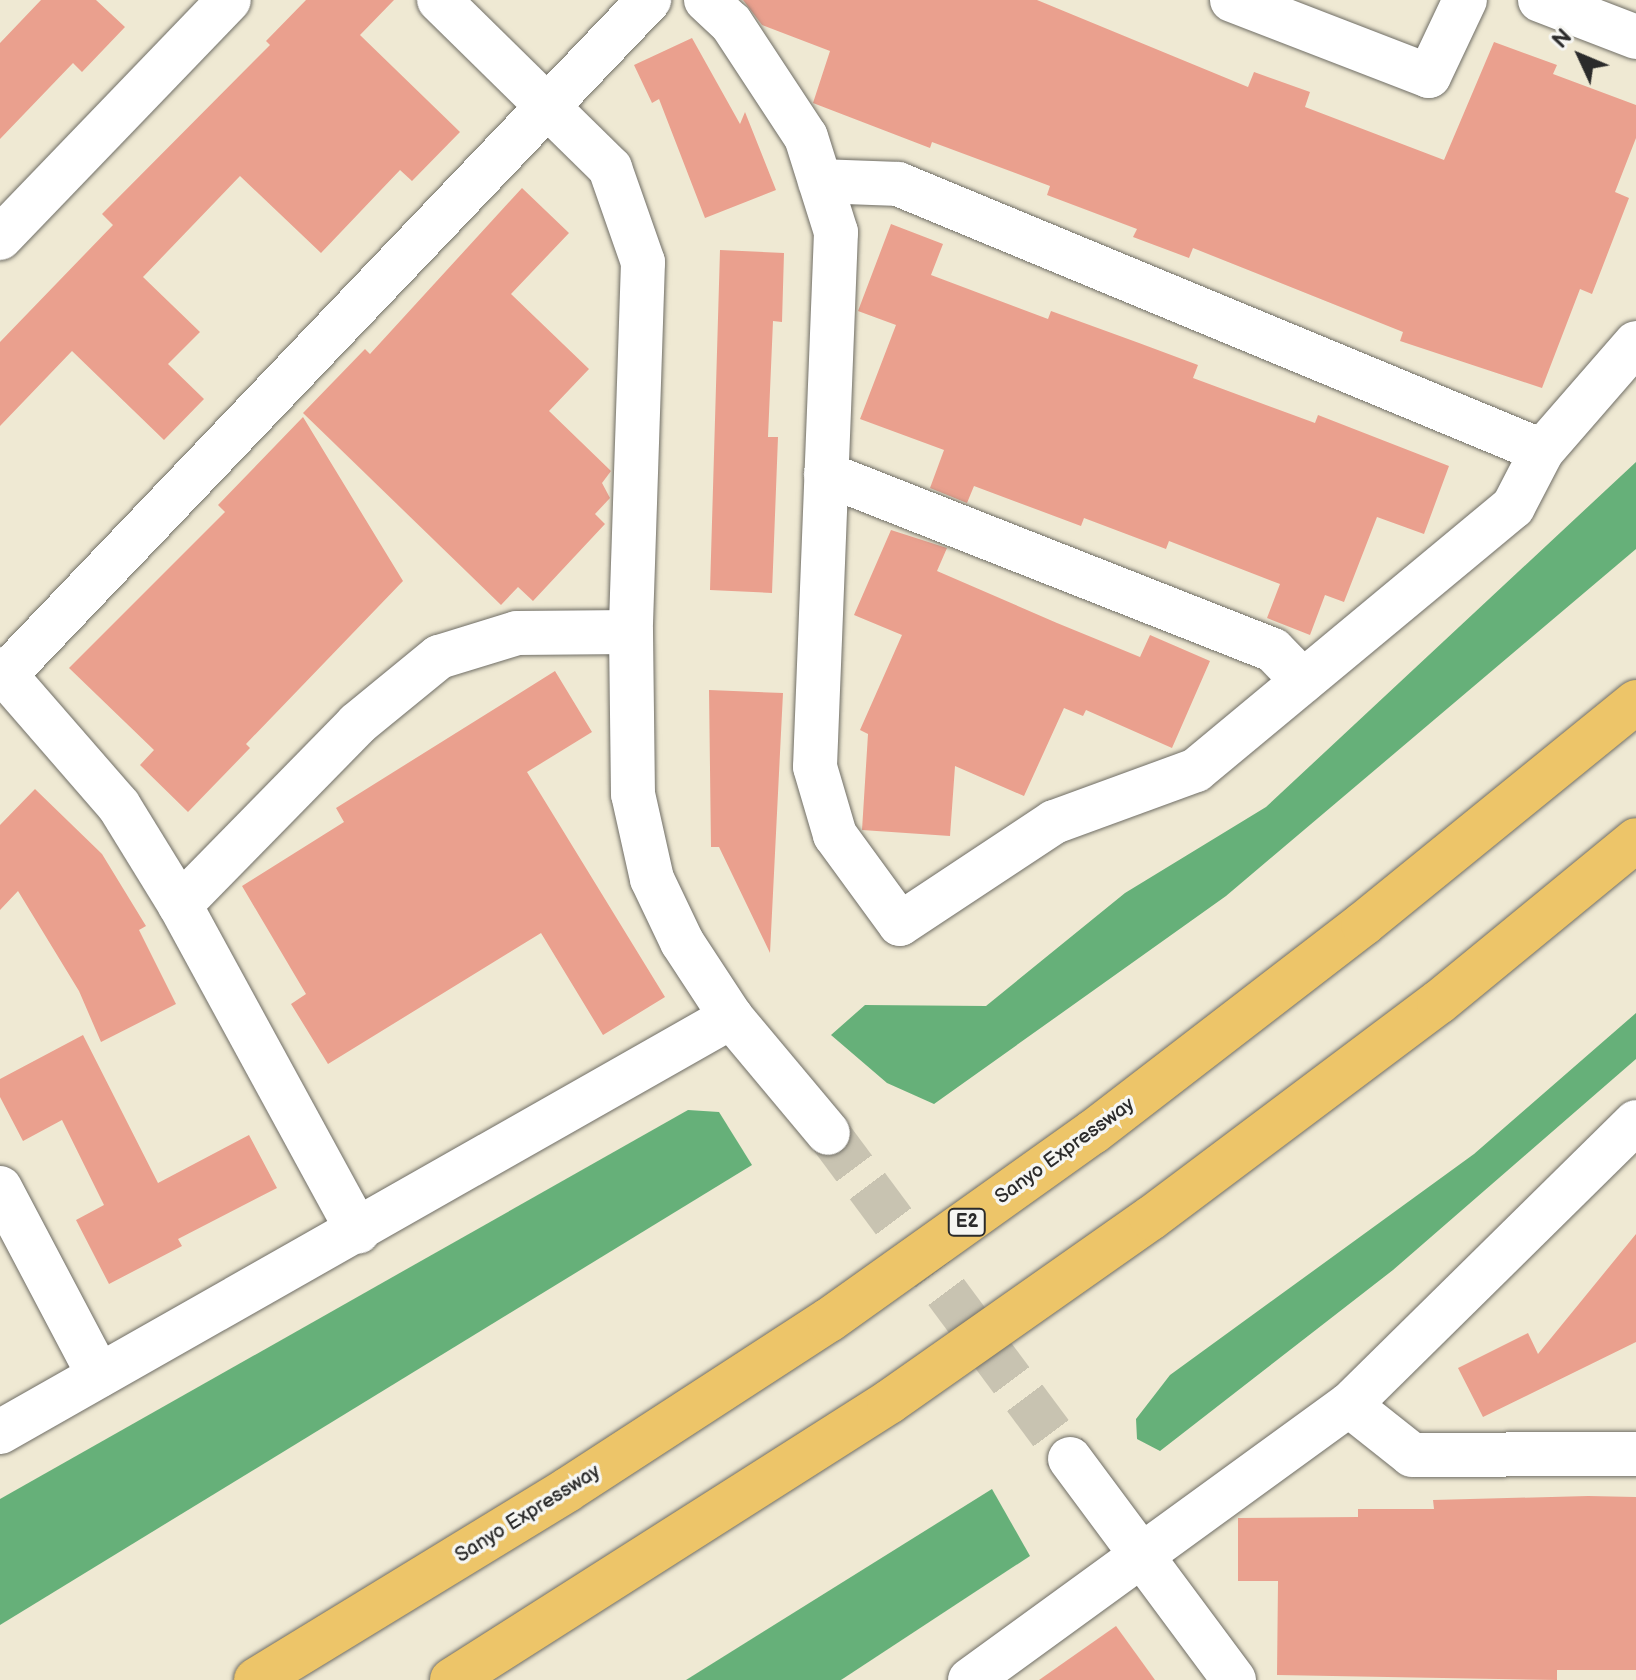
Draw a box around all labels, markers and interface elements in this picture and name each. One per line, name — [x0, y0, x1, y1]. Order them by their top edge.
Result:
north arrow — [1540, 16, 1620, 96]
text: N — [1547, 24, 1578, 54]
street label: Sanyo Expressway — [991, 1092, 1139, 1210]
road number: E2 — [947, 1208, 987, 1236]
street label: Sanyo Expressway — [451, 1460, 605, 1568]

